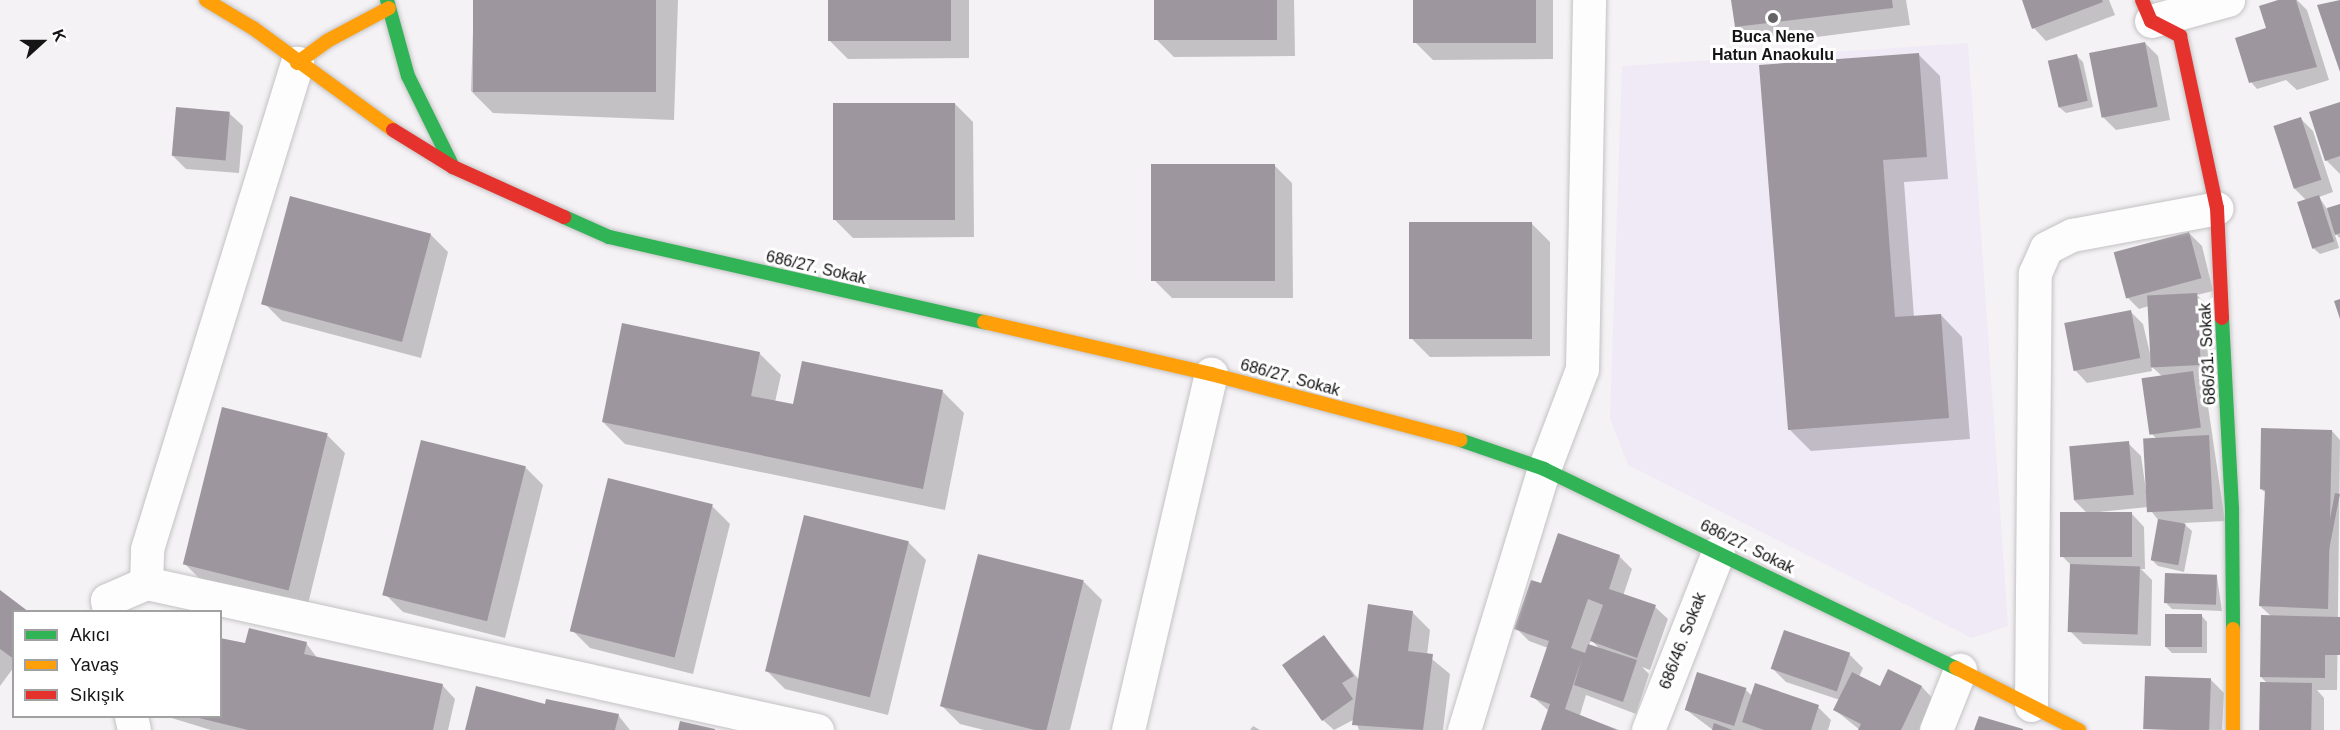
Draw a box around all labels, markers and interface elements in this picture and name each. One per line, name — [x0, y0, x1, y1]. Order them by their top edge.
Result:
marker: Buca Nene Hatun Anaokulu — [1766, 11, 1780, 25]
north arrow — [12, 12, 72, 72]
text: K — [49, 27, 69, 44]
place label: Buca Nene Hatun Anaokulu — [1712, 27, 1834, 65]
street label: 686/27. Sokak — [764, 247, 868, 289]
street label: 686/31. Sokak — [2196, 302, 2220, 406]
street label: 686/27. Sokak — [1238, 355, 1342, 401]
street label: 686/27. Sokak — [1697, 516, 1797, 578]
street label: 686/46. Sokak — [1656, 590, 1710, 692]
legend — [12, 610, 222, 718]
text: Akıcı — [70, 625, 110, 645]
text: Yavaş — [70, 655, 119, 675]
text: Sıkışık — [70, 685, 124, 705]

